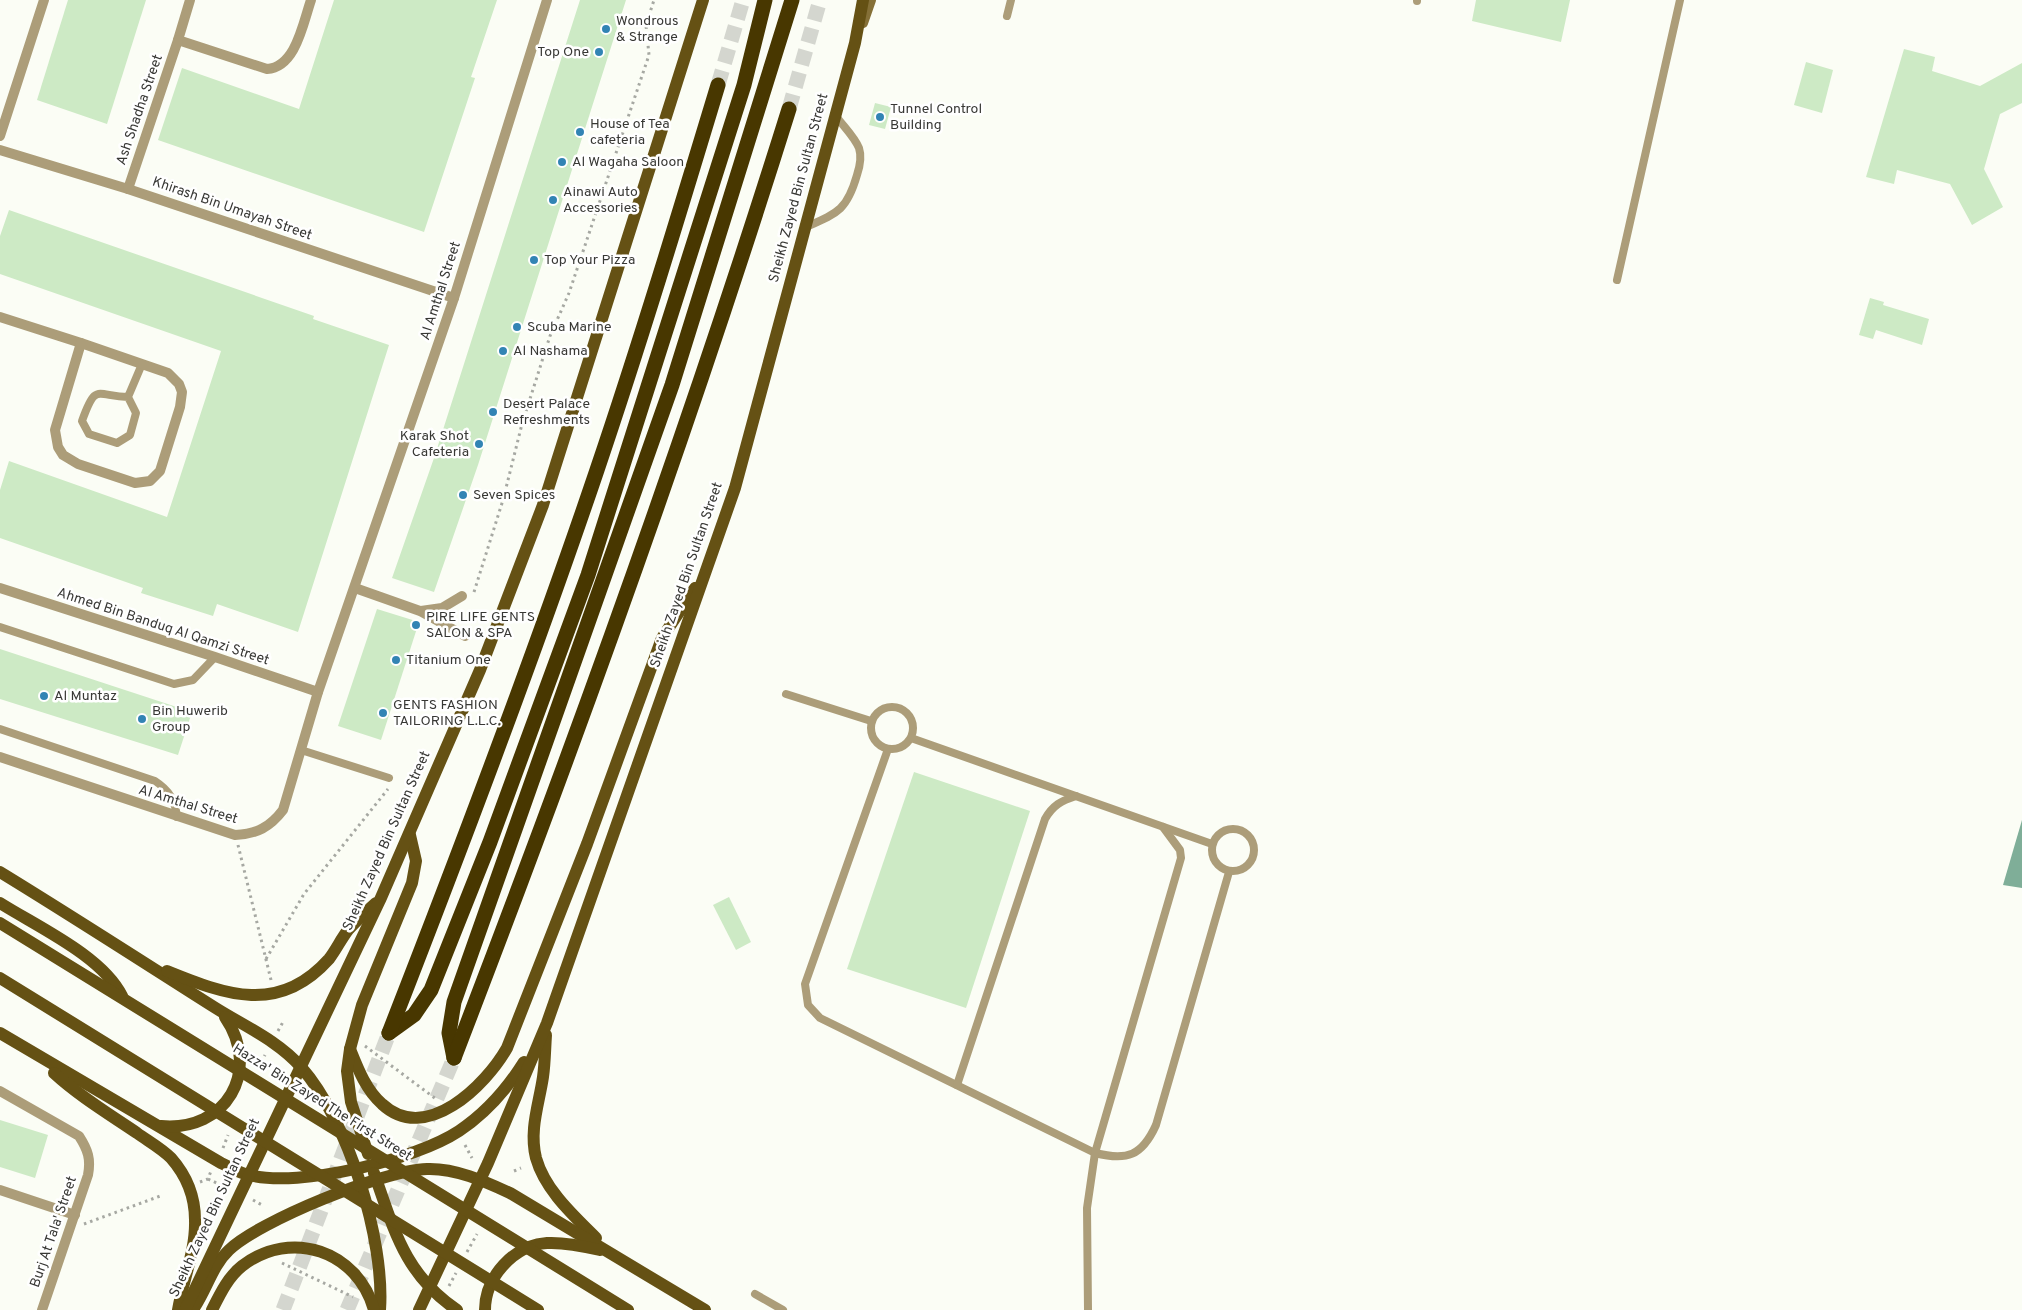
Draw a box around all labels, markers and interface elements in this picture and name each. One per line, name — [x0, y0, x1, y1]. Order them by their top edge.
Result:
place label: Wondrous & Strange — [616, 13, 679, 46]
marker: Wondrous & Strange — [600, 23, 612, 35]
place label: Top One — [537, 44, 589, 61]
marker: Top One — [593, 46, 605, 58]
street label: Ash Shadha Street — [113, 52, 167, 168]
street label: Sheikh Zayed Bin Sultan Street — [766, 92, 832, 284]
place label: Tunnel Control Building — [890, 101, 982, 134]
marker: Tunnel Control Building — [874, 111, 886, 123]
place label: House of Tea cafeteria — [590, 116, 670, 149]
marker: House of Tea cafeteria — [574, 126, 586, 138]
place label: Al Wagaha Saloon — [572, 154, 684, 171]
marker: Al Wagaha Saloon — [556, 156, 568, 168]
street label: Khirash Bin Umayah Street — [150, 174, 314, 244]
place label: Ainawi Auto Accessories — [563, 184, 638, 217]
marker: Ainawi Auto Accessories — [547, 194, 559, 206]
street label: Al Amthal Street — [417, 239, 465, 343]
place label: Top Your Pizza — [544, 252, 635, 269]
marker: Top Your Pizza — [528, 254, 540, 266]
place label: Scuba Marine — [527, 319, 612, 336]
marker: Scuba Marine — [511, 321, 523, 333]
place label: Al Nashama — [513, 343, 588, 360]
marker: Al Nashama — [497, 345, 509, 357]
place label: Desert Palace Refreshments — [503, 396, 590, 429]
marker: Desert Palace Refreshments — [487, 406, 499, 418]
place label: Karak Shot Cafeteria — [400, 428, 469, 461]
marker: Karak Shot Cafeteria — [473, 438, 485, 450]
street label: Sheikh Zayed Bin Sultan Street — [647, 480, 727, 670]
place label: Seven Spices — [473, 487, 555, 504]
marker: Seven Spices — [457, 489, 469, 501]
street label: Ahmed Bin Banduq Al Qamzi Street — [55, 585, 271, 669]
place label: PIRE LIFE GENTS SALON & SPA — [426, 609, 535, 642]
marker: PIRE LIFE GENTS SALON & SPA — [410, 619, 422, 631]
place label: Titanium One — [406, 652, 491, 669]
marker: Titanium One — [390, 654, 402, 666]
place label: Al Muntaz — [54, 688, 117, 705]
marker: Al Muntaz — [38, 690, 50, 702]
place label: GENTS FASHION TAILORING L.L.C. — [393, 697, 501, 730]
place label: Bin Huwerib Group — [152, 703, 228, 736]
marker: GENTS FASHION TAILORING L.L.C. — [377, 707, 389, 719]
marker: Bin Huwerib Group — [136, 713, 148, 725]
street label: Sheikh Zayed Bin Sultan Street — [340, 748, 434, 934]
street label: Al Amthal Street — [136, 782, 240, 828]
street label: Hazza' Bin Zayed The First Street — [229, 1041, 415, 1165]
street label: Sheikh Zayed Bin Sultan Street — [166, 1116, 264, 1300]
street label: Burj At Tala' Street — [27, 1174, 81, 1290]

